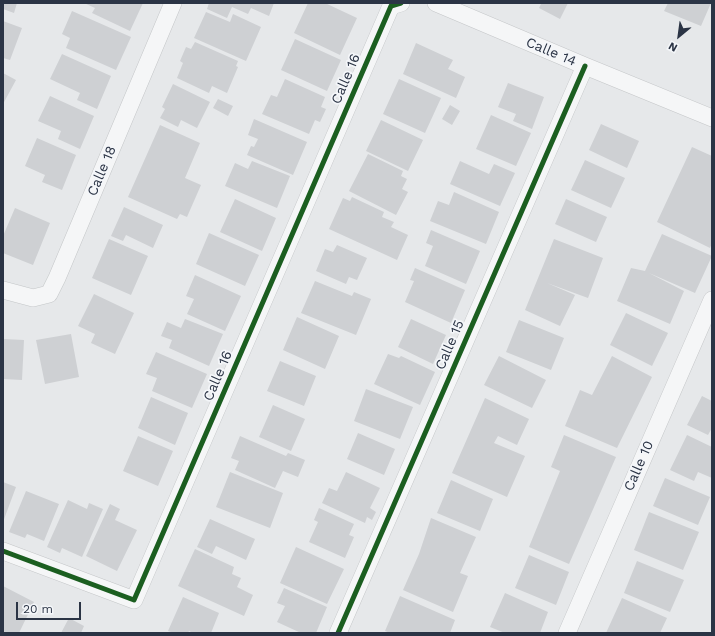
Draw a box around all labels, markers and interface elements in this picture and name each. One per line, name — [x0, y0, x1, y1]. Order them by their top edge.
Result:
north arrow — [659, 16, 699, 56]
street label: Calle 14 — [523, 34, 579, 70]
text: N — [666, 39, 680, 55]
street label: Calle 16 — [328, 51, 364, 107]
street label: Calle 18 — [84, 143, 120, 199]
street label: Calle 15 — [432, 318, 468, 372]
street label: Calle 16 — [200, 348, 236, 404]
street label: Calle 10 — [621, 438, 657, 494]
scale bar — [18, 594, 83, 620]
text: 20 m — [23, 602, 53, 616]

